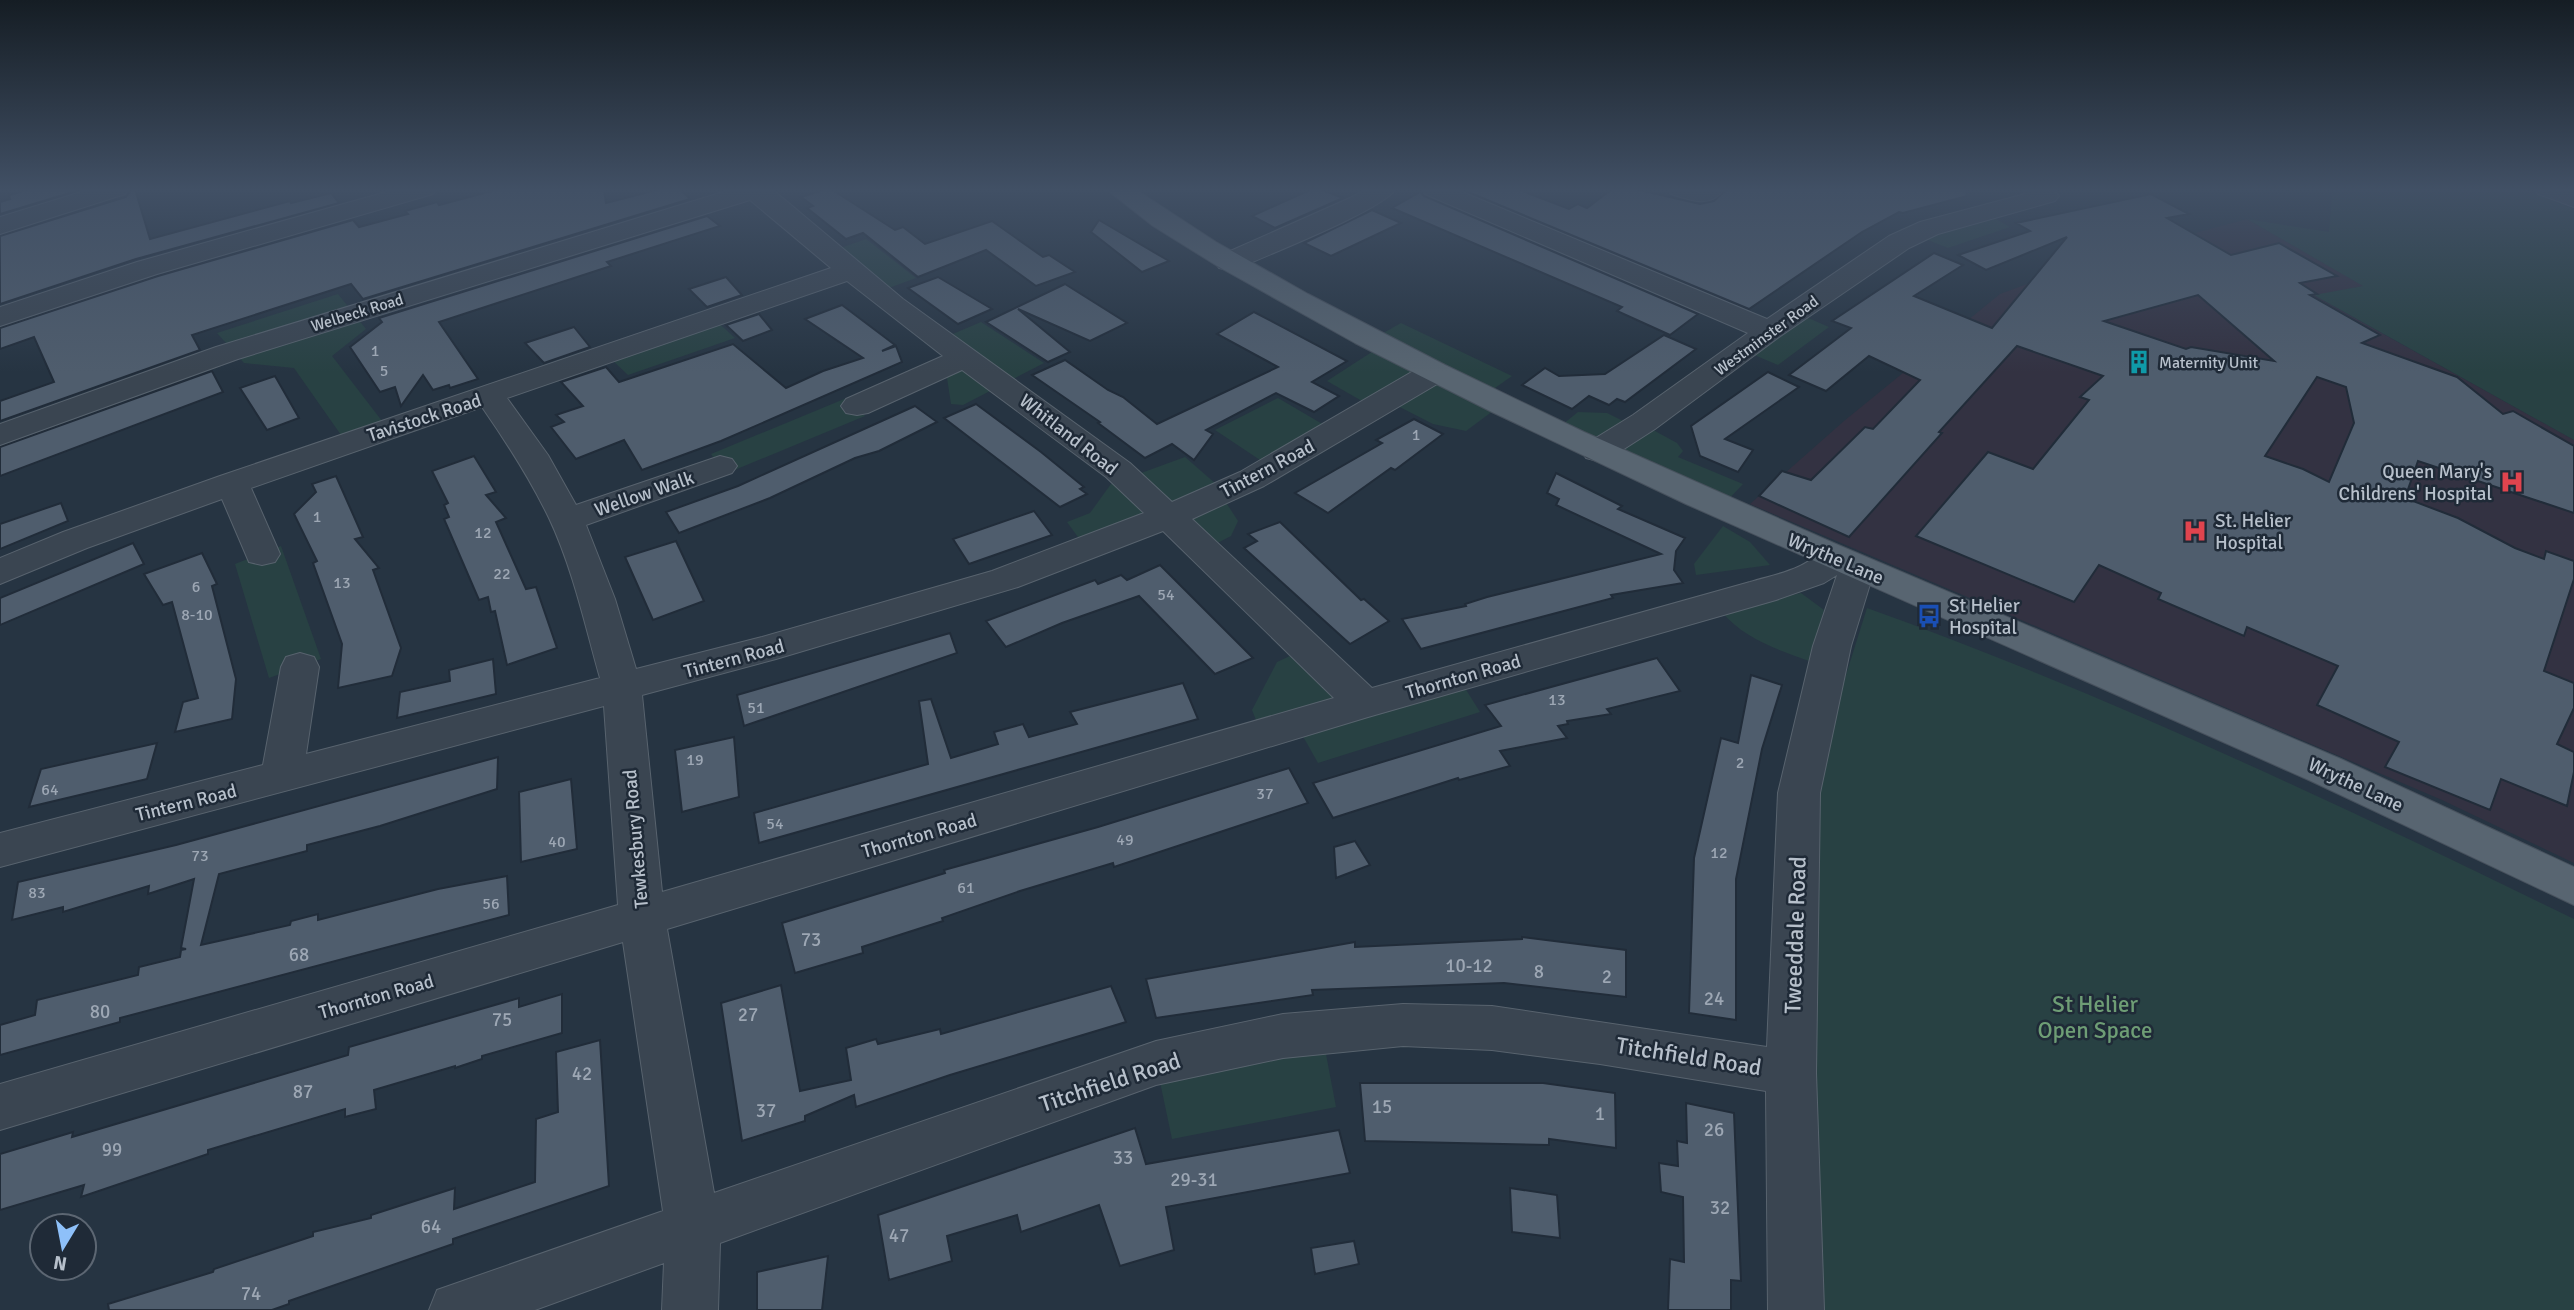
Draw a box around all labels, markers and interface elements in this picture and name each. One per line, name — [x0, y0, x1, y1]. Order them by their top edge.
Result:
street label: Welbeck Road — [309, 289, 406, 336]
street label: Westminster Road — [1711, 291, 1822, 380]
house number: 1 — [371, 341, 379, 361]
building icon: Maternity Unit — [2125, 348, 2153, 376]
place label: Maternity Unit — [2159, 353, 2259, 373]
house number: 5 — [380, 361, 388, 381]
street label: Tavistock Road — [364, 388, 485, 448]
street label: Whitland Road — [1014, 389, 1123, 481]
house number: 1 — [1412, 425, 1420, 445]
street label: Tintern Road — [1216, 434, 1319, 504]
place label: Queen Mary's Childrens' Hospital — [2339, 460, 2492, 506]
street label: Wellow Walk — [591, 466, 698, 522]
hospital icon: Queen Mary's Childrens' Hospital — [2498, 468, 2526, 496]
house number: 1 — [313, 507, 321, 527]
place label: St. Helier Hospital — [2215, 509, 2291, 555]
hospital icon: St. Helier Hospital — [2181, 517, 2209, 545]
house number: 12 — [474, 523, 492, 543]
street label: Wrythe Lane — [1784, 528, 1887, 590]
house number: 22 — [493, 564, 511, 584]
house number: 13 — [333, 573, 351, 593]
house number: 6 — [192, 577, 200, 597]
house number: 54 — [1157, 585, 1175, 605]
place label: St Helier Hospital — [1949, 594, 2020, 640]
bus stop icon: St Helier Hospital — [1915, 602, 1943, 630]
house number: 8-10 — [181, 605, 213, 625]
street label: Tintern Road — [681, 634, 787, 684]
street label: Thornton Road — [1403, 649, 1524, 705]
house number: 13 — [1548, 690, 1566, 710]
house number: 51 — [747, 698, 765, 718]
house number: 19 — [686, 750, 704, 770]
street label: Wrythe Lane — [2304, 752, 2407, 817]
house number: 2 — [1736, 753, 1744, 773]
street label: Tewkesbury Road — [618, 768, 654, 909]
street label: Tintern Road — [133, 779, 239, 827]
house number: 64 — [41, 780, 59, 800]
house number: 37 — [1256, 784, 1274, 804]
street label: Thornton Road — [859, 808, 980, 864]
house number: 54 — [766, 814, 784, 834]
house number: 49 — [1116, 830, 1134, 850]
house number: 40 — [548, 832, 566, 852]
house number: 12 — [1710, 843, 1728, 863]
house number: 73 — [191, 846, 209, 866]
street label: Tweeddale Road — [1778, 856, 1813, 1014]
house number: 61 — [957, 878, 975, 898]
house number: 83 — [28, 883, 46, 903]
house number: 56 — [482, 894, 500, 914]
house number: 73 — [801, 928, 821, 952]
house number: 68 — [289, 943, 309, 967]
house number: 10-12 — [1445, 954, 1493, 978]
house number: 8 — [1534, 960, 1544, 984]
house number: 2 — [1602, 965, 1612, 989]
street label: Thornton Road — [316, 969, 437, 1025]
house number: 24 — [1704, 987, 1724, 1011]
park label: St Helier Open Space — [2037, 990, 2153, 1045]
house number: 80 — [90, 1000, 110, 1024]
house number: 27 — [738, 1003, 758, 1027]
house number: 75 — [492, 1008, 512, 1032]
street label: Titchfield Road — [1614, 1031, 1764, 1082]
street label: Titchfield Road — [1036, 1046, 1184, 1119]
house number: 42 — [572, 1062, 592, 1086]
house number: 87 — [293, 1080, 313, 1104]
house number: 15 — [1372, 1095, 1392, 1119]
house number: 37 — [756, 1099, 776, 1123]
house number: 1 — [1595, 1102, 1605, 1126]
house number: 26 — [1704, 1118, 1724, 1142]
house number: 99 — [102, 1138, 122, 1162]
house number: 33 — [1113, 1146, 1133, 1170]
house number: 29-31 — [1170, 1168, 1218, 1192]
house number: 32 — [1710, 1196, 1730, 1220]
north arrow — [28, 1212, 98, 1282]
house number: 64 — [421, 1215, 441, 1239]
house number: 47 — [889, 1224, 909, 1248]
text: N — [52, 1250, 69, 1276]
house number: 74 — [241, 1282, 261, 1306]

